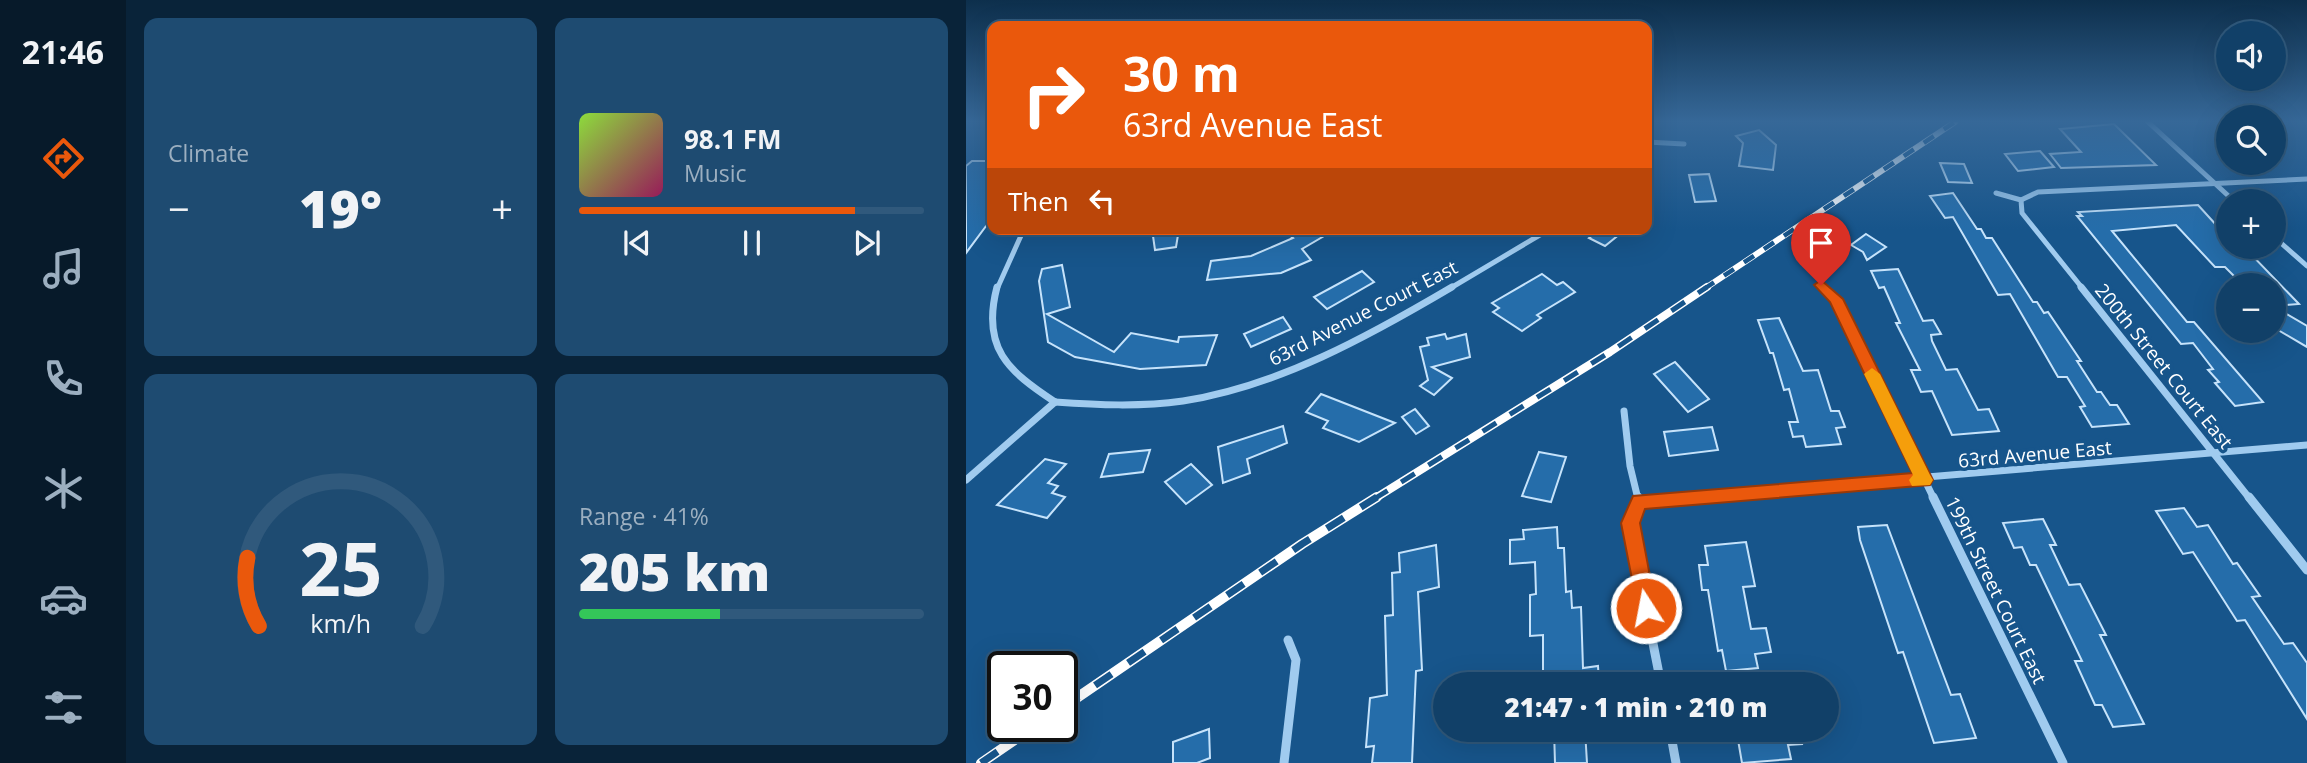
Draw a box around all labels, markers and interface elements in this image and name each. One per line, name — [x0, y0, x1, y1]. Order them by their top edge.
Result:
map controls — [2216, 21, 2286, 343]
button: sound — [2216, 21, 2286, 91]
text: 21:46 — [22, 30, 104, 73]
text: 30 m — [1123, 40, 1240, 106]
icon: right — [1008, 49, 1099, 140]
text: 63rd Avenue East — [1123, 103, 1383, 146]
button: search — [2216, 105, 2286, 175]
text: 98.1 FM — [684, 121, 782, 157]
icon: directions — [39, 134, 88, 183]
text: Climate — [168, 137, 249, 169]
text: Music — [684, 157, 747, 189]
text: 19° — [299, 172, 382, 243]
text: − — [168, 182, 190, 234]
text: + — [491, 182, 513, 234]
icon: left — [1083, 182, 1121, 220]
text: Then — [1008, 183, 1069, 219]
button: + — [2216, 189, 2286, 259]
pin — [1791, 213, 1851, 285]
icon: previous — [618, 224, 656, 262]
icon: pause — [733, 224, 771, 262]
icon: next — [848, 224, 886, 262]
icon: arrive — [1802, 224, 1840, 262]
icon: music — [39, 244, 88, 293]
street label: 63rd Avenue Court East — [1264, 254, 1462, 372]
button: − — [2216, 273, 2286, 343]
street label: 200th Street Court East — [2089, 278, 2239, 454]
icon: phone — [39, 354, 88, 403]
street label: 63rd Avenue East — [1957, 434, 2113, 474]
icon: climate — [39, 464, 88, 513]
street label: 199th Street Court East — [1939, 492, 2053, 688]
text: Range · 41% — [579, 500, 709, 532]
text: 25 — [299, 518, 382, 617]
text: 205 km — [579, 535, 770, 606]
position arrow — [1609, 571, 1683, 645]
icon: car — [39, 574, 88, 623]
text: km/h — [310, 605, 371, 639]
speed limit sign: 30 — [987, 651, 1078, 742]
icon: filters — [39, 683, 88, 732]
text: 21:47 · 1 min · 210 m — [1505, 689, 1767, 725]

